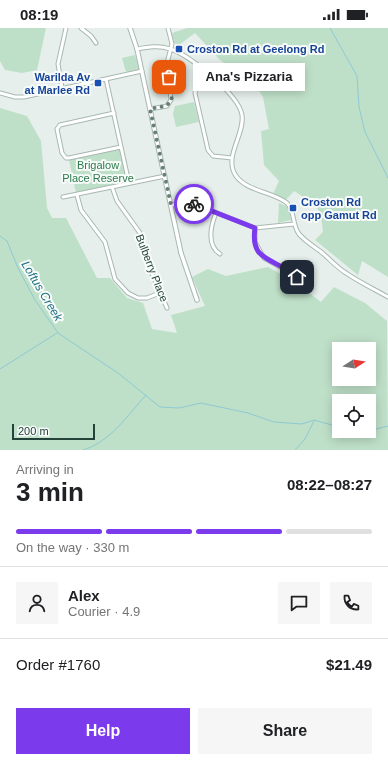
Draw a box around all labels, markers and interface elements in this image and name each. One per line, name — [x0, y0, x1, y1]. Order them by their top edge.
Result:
text: 08:19 — [20, 6, 58, 23]
place label: Croston Rd at Geelong Rd — [187, 43, 325, 55]
marker: Croston Rd at Geelong Rd — [174, 44, 184, 54]
pin — [152, 60, 186, 94]
callout: Ana's Pizzaria — [193, 63, 305, 91]
icon: bag — [158, 66, 180, 88]
text: Ana's Pizzaria — [206, 69, 292, 84]
place label: Warilda Av at Marlee Rd — [25, 71, 91, 96]
marker: Warilda Av at Marlee Rd — [93, 78, 103, 88]
park label: Brigalow Place Reserve — [62, 159, 134, 184]
courier — [174, 184, 214, 224]
icon: bike — [183, 193, 205, 215]
place label: Croston Rd opp Gamut Rd — [301, 196, 377, 221]
marker: Croston Rd opp Gamut Rd — [288, 203, 298, 213]
street label: Bulberry Place — [134, 232, 170, 304]
water label: Loftus Creek — [18, 258, 66, 325]
pin — [280, 260, 314, 294]
icon: home — [286, 266, 308, 288]
north arrow — [332, 342, 376, 386]
map controls — [332, 342, 376, 438]
button: locate — [332, 394, 376, 438]
scale bar — [12, 422, 95, 441]
text: 200 m — [18, 425, 49, 437]
text: Arriving in — [16, 462, 74, 477]
text: 08:22–08:27 — [287, 476, 372, 493]
text: 3 min — [16, 477, 84, 507]
text: On the way · 330 m — [16, 540, 129, 555]
button: person — [16, 582, 58, 624]
button: chat — [278, 582, 320, 624]
button: phone — [330, 582, 372, 624]
text: Alex — [68, 587, 100, 604]
text: Courier · 4.9 — [68, 604, 140, 619]
text: Order #1760 — [16, 656, 100, 673]
text: $21.49 — [326, 656, 372, 673]
button: Help — [16, 708, 190, 754]
button: Share — [198, 708, 372, 754]

